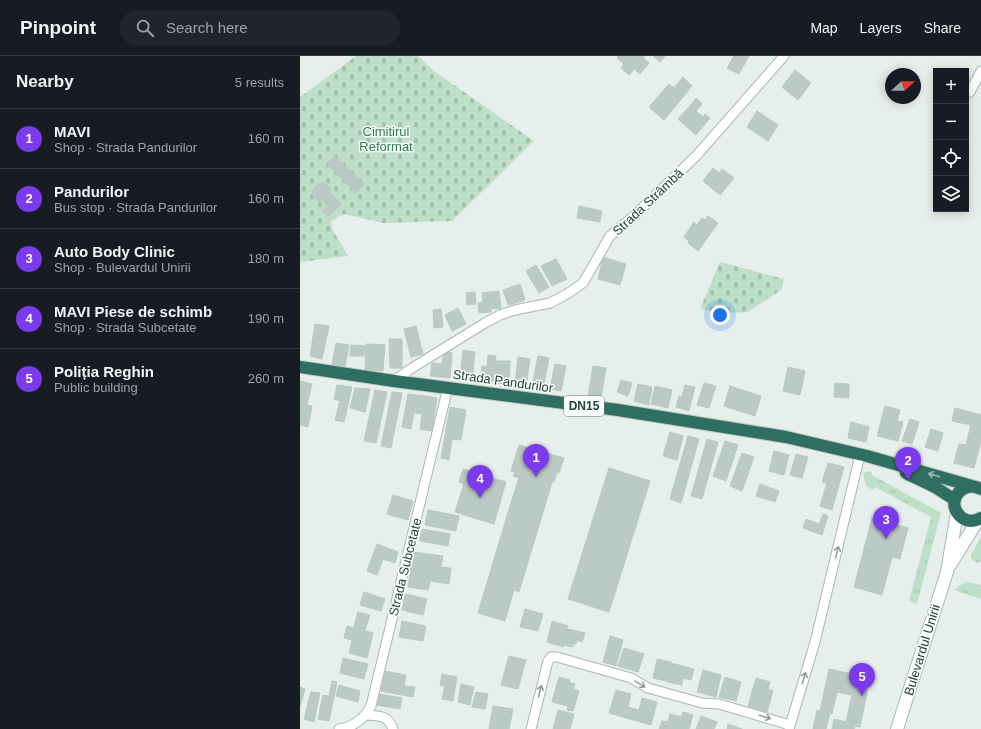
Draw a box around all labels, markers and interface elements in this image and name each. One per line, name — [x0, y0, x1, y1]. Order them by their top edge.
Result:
search box — [120, 10, 400, 46]
text: Pinpoint — [20, 17, 96, 38]
icon: search — [134, 17, 156, 39]
text: Search here — [166, 19, 248, 36]
text: Map — [810, 20, 838, 36]
text: Layers — [860, 20, 902, 36]
text: Share — [924, 20, 961, 36]
north arrow — [885, 68, 921, 104]
map controls — [933, 68, 969, 212]
button: + — [933, 68, 969, 104]
text: Nearby — [16, 72, 74, 91]
text: 5 results — [235, 75, 284, 90]
button: − — [933, 104, 969, 140]
text: MAVI — [54, 123, 90, 140]
park label: Cimitirul Reformat — [359, 124, 413, 154]
text: 1 — [25, 131, 33, 146]
text: 160 m — [248, 131, 284, 146]
text: Shop · Strada Pandurilor — [54, 140, 197, 155]
button: locate — [933, 140, 969, 176]
street label: Strada Strâmbă — [610, 165, 687, 239]
button: layers — [933, 176, 969, 212]
text: Pandurilor — [54, 183, 129, 200]
text: 2 — [25, 191, 33, 206]
text: 160 m — [248, 191, 284, 206]
text: Bus stop · Strada Pandurilor — [54, 200, 217, 215]
text: Auto Body Clinic — [54, 243, 175, 260]
text: 3 — [25, 251, 33, 266]
text: 180 m — [248, 251, 284, 266]
text: Shop · Bulevardul Unirii — [54, 260, 191, 275]
text: MAVI Piese de schimb — [54, 303, 212, 320]
your location — [710, 305, 730, 325]
text: 4 — [25, 311, 33, 326]
text: 190 m — [248, 311, 284, 326]
text: Shop · Strada Subcetate — [54, 320, 196, 335]
text: Poliția Reghin — [54, 363, 154, 380]
street label: Strada Pandurilor — [452, 367, 555, 396]
text: 5 — [25, 371, 33, 386]
text: 260 m — [248, 371, 284, 386]
text: Public building — [54, 380, 138, 395]
road number: DN15 — [564, 396, 604, 416]
pin: 1 — [523, 444, 549, 477]
pin: 2 — [895, 447, 921, 480]
pin: 4 — [467, 465, 493, 498]
one-way arrow — [928, 471, 941, 478]
pin: 3 — [873, 506, 899, 539]
street label: Strada Subcetate — [386, 516, 424, 618]
one-way arrow — [833, 546, 841, 559]
street label: Bulevardul Unirii — [901, 602, 943, 697]
pin: 5 — [849, 663, 875, 696]
one-way arrow — [801, 672, 808, 685]
one-way arrow — [634, 680, 646, 688]
one-way arrow — [537, 685, 545, 698]
one-way arrow — [758, 714, 771, 721]

